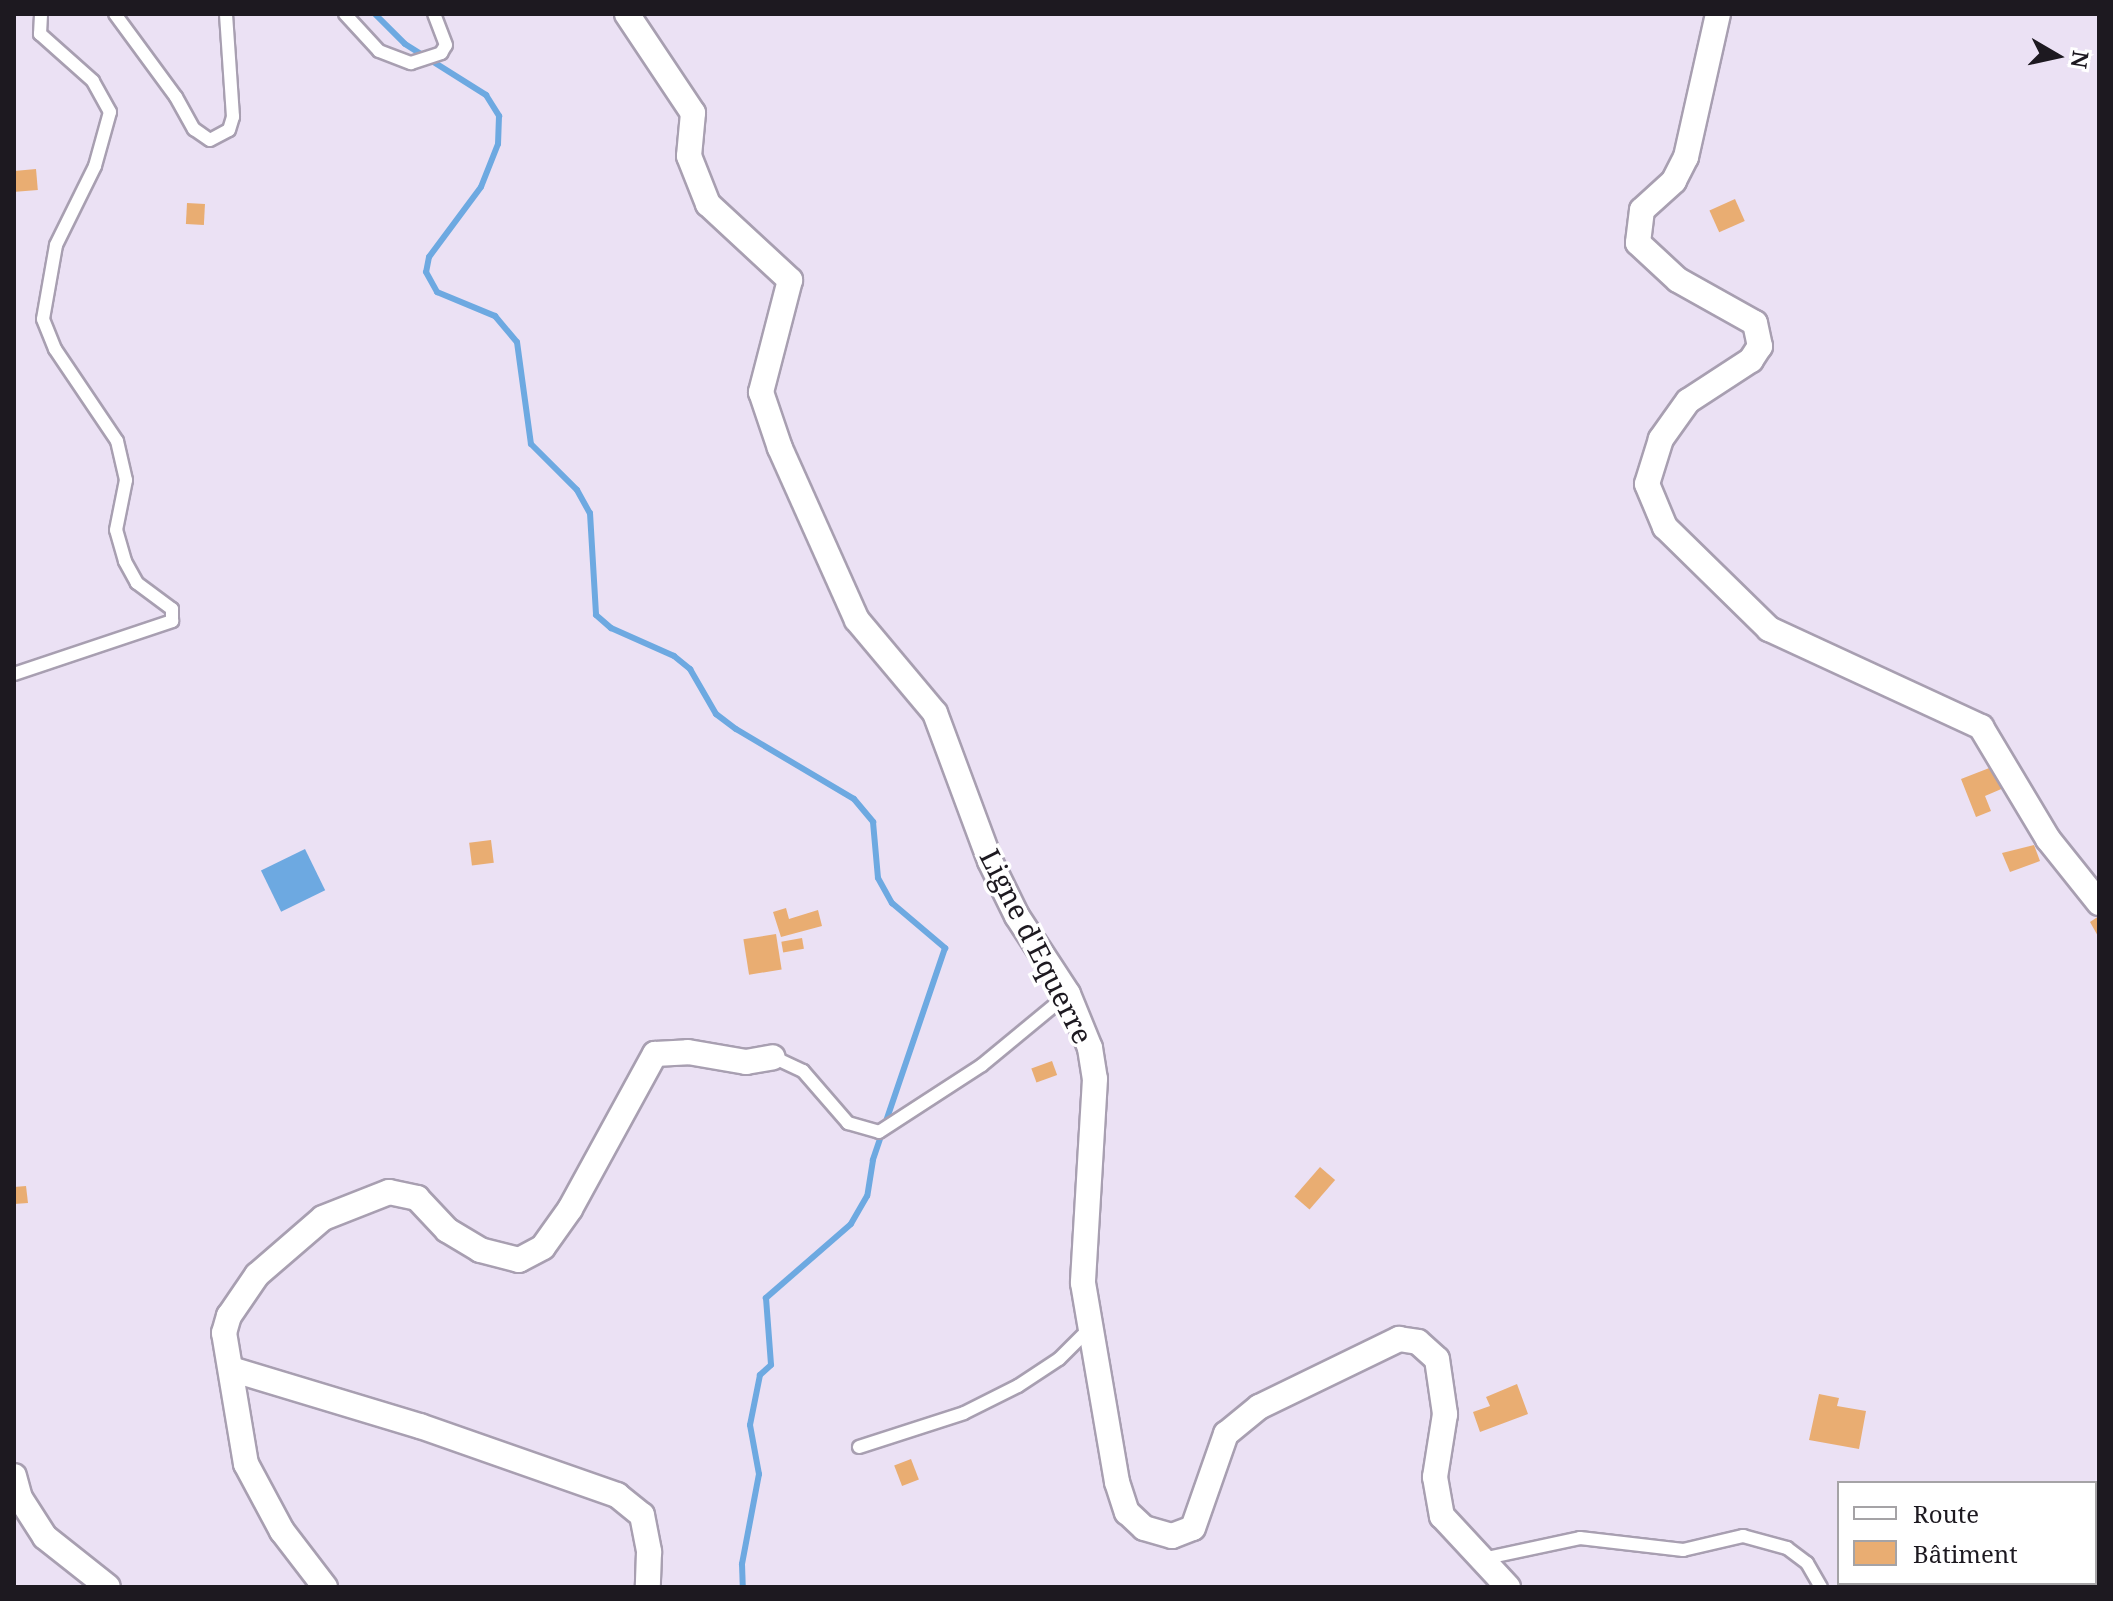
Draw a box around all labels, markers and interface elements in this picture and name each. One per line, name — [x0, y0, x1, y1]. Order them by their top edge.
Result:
north arrow — [2017, 16, 2097, 96]
text: N — [2065, 49, 2097, 71]
street label: Ligne d'Equerre — [973, 843, 1101, 1049]
legend — [1837, 1481, 2097, 1585]
text: Route — [1913, 1497, 1979, 1530]
text: Bâtiment — [1913, 1537, 2018, 1570]

